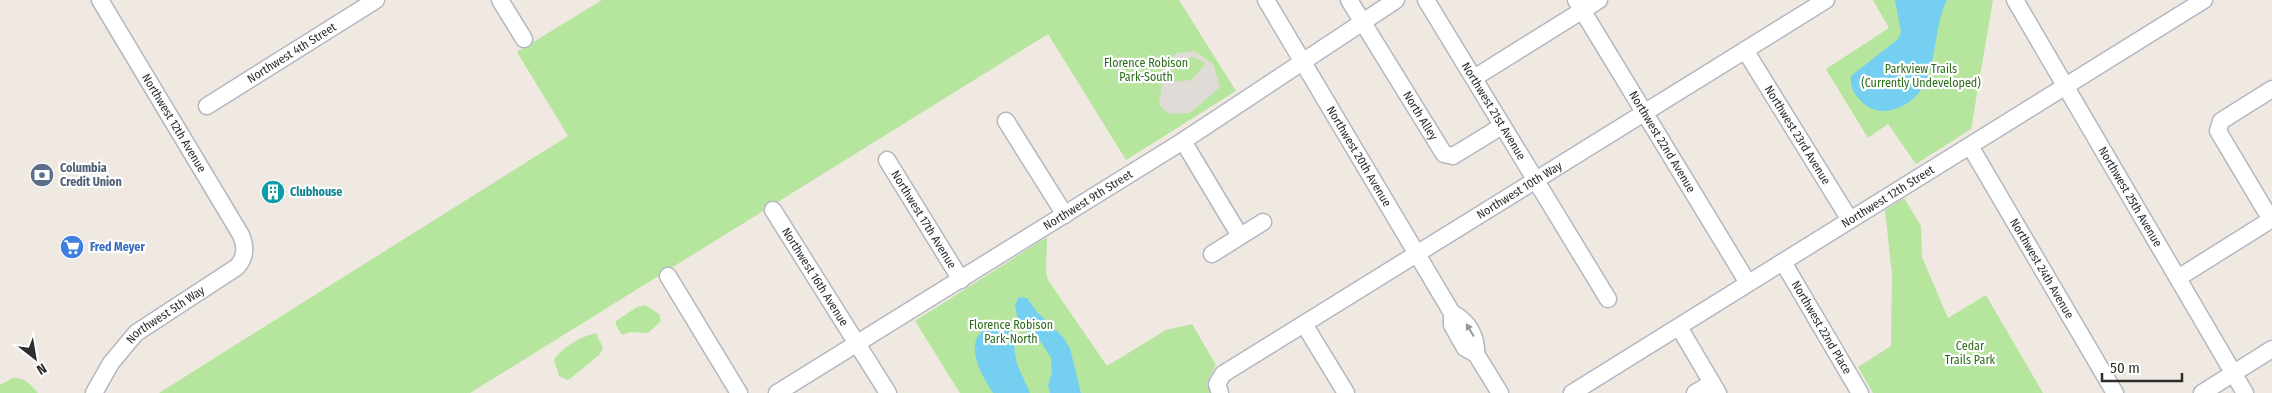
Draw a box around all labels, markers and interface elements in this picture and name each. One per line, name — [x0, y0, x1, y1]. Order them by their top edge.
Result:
street label: Northwest 4th Street — [245, 20, 339, 86]
park label: Florence Robison Park-South — [1104, 56, 1188, 84]
street label: Northwest 21st Avenue — [1459, 60, 1529, 162]
park label: Parkview Trails (Currently Undeveloped) — [1861, 62, 1981, 90]
street label: Northwest 12th Avenue — [139, 71, 209, 175]
street label: Northwest 23rd Avenue — [1762, 83, 1833, 187]
street label: North Alley — [1400, 89, 1441, 143]
street label: Northwest 22nd Avenue — [1626, 89, 1698, 195]
street label: Northwest 20th Avenue — [1324, 104, 1394, 209]
street label: Northwest 25th Avenue — [2095, 144, 2165, 249]
street label: Northwest 10th Way — [1474, 158, 1565, 222]
place label: Columbia Credit Union — [60, 161, 122, 189]
bank icon: Columbia Credit Union — [29, 162, 55, 188]
street label: Northwest 12th Street — [1839, 162, 1937, 231]
street label: Northwest 9th Street — [1041, 167, 1135, 233]
street label: Northwest 17th Avenue — [888, 168, 959, 271]
building icon: Clubhouse — [260, 179, 286, 205]
place label: Clubhouse — [290, 185, 342, 199]
street label: Northwest 24th Avenue — [2007, 216, 2077, 321]
street label: Northwest 16th Avenue — [779, 225, 851, 329]
supermarket icon: Fred Meyer — [59, 234, 85, 260]
place label: Fred Meyer — [90, 240, 145, 254]
street label: Northwest 22nd Place — [1789, 278, 1854, 377]
street label: Northwest 5th Way — [123, 283, 208, 346]
park label: Florence Robison Park-North — [969, 318, 1053, 346]
one-way arrow — [1466, 323, 1475, 336]
north arrow — [10, 333, 60, 383]
park label: Cedar Trails Park — [1945, 339, 1996, 367]
scale bar — [2102, 350, 2182, 382]
text: N — [33, 359, 49, 378]
text: 50 m — [2110, 359, 2140, 377]

